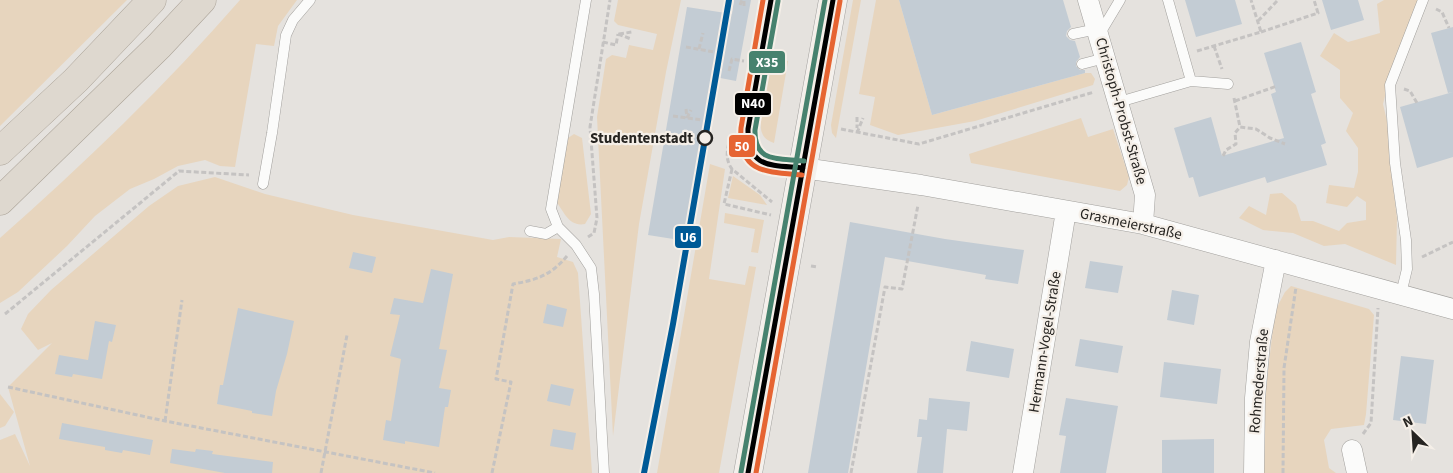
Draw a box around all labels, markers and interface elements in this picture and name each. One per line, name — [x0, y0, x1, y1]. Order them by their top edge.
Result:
street label: Christoph-Probst-Straße — [1090, 35, 1152, 187]
line badge: X35 — [748, 50, 786, 74]
text: X35 — [756, 53, 778, 73]
line badge: N40 — [734, 92, 772, 116]
text: N40 — [741, 94, 765, 114]
place label: Studentenstadt — [590, 128, 693, 149]
marker: Studentenstadt — [697, 130, 713, 146]
line badge: 50 — [728, 134, 756, 158]
text: 50 — [735, 137, 749, 157]
street label: Grasmeierstraße — [1078, 203, 1184, 245]
line badge: U6 — [674, 225, 702, 249]
text: U6 — [680, 228, 696, 248]
street label: Hermann-Vogel-Straße — [1023, 270, 1067, 414]
street label: Rohmederstraße — [1244, 328, 1274, 434]
north arrow — [1388, 408, 1438, 458]
text: N — [1399, 411, 1416, 433]

